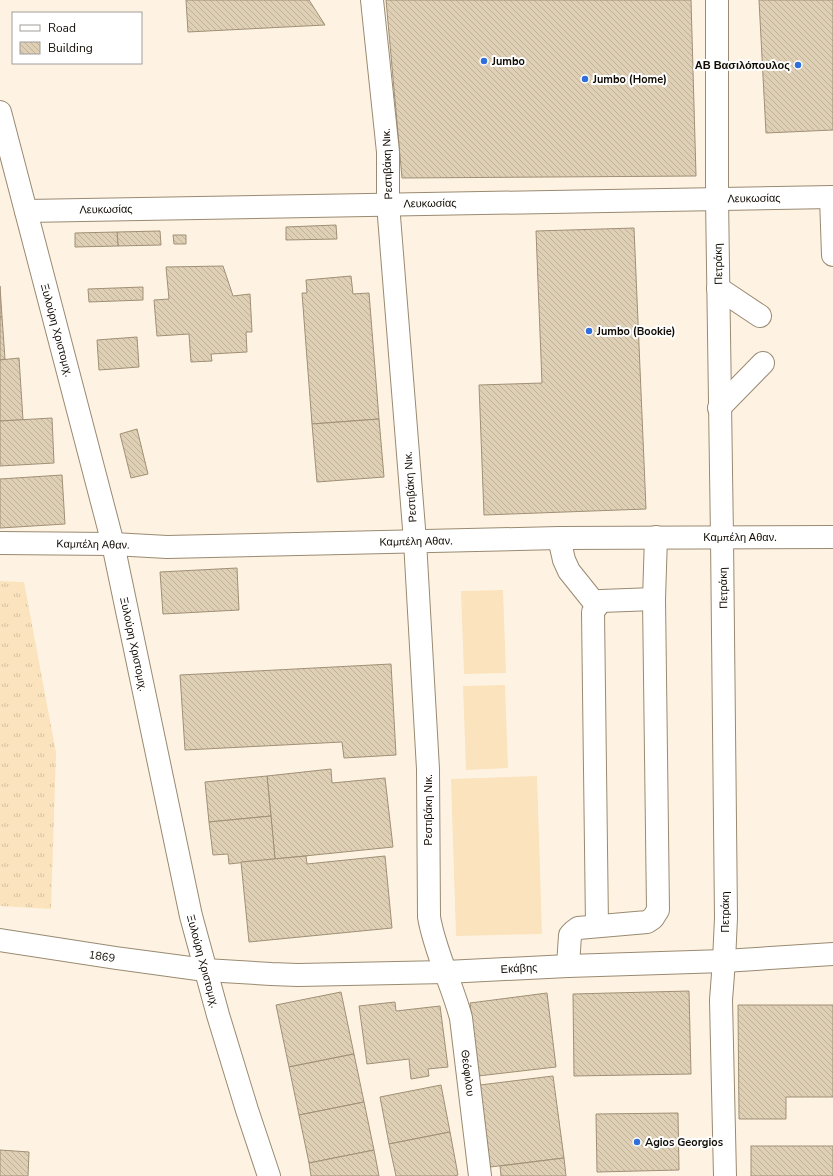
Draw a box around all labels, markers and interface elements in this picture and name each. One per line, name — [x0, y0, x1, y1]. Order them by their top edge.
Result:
legend — [12, 12, 142, 64]
text: Road — [48, 20, 76, 36]
text: Building — [48, 40, 93, 56]
place label: Jumbo — [491, 54, 525, 69]
marker: Jumbo — [479, 56, 489, 66]
place label: ΑΒ Βασιλόπουλος — [695, 58, 790, 73]
marker: ΑΒ Βασιλόπουλος — [793, 60, 803, 70]
place label: Jumbo (Home) — [592, 72, 667, 87]
marker: Jumbo (Home) — [580, 74, 590, 84]
street label: Ρεστιβάκη Νικ. — [379, 128, 396, 200]
street label: Λευκωσίας — [727, 191, 781, 206]
street label: Λευκωσίας — [403, 196, 457, 211]
street label: Λευκωσίας — [79, 202, 133, 217]
street label: Πετράκη — [711, 243, 726, 285]
street label: Ξυλούρη Χριστομιχ. — [37, 282, 76, 378]
place label: Jumbo (Bookie) — [596, 324, 676, 339]
marker: Jumbo (Bookie) — [584, 326, 594, 336]
street label: Ρεστιβάκη Νικ. — [401, 451, 420, 523]
street label: Καμπέλη Αθαν. — [703, 530, 777, 545]
street label: Καμπέλη Αθαν. — [379, 533, 453, 550]
street label: Καμπέλη Αθαν. — [56, 536, 130, 553]
street label: Πετράκη — [716, 567, 731, 609]
street label: Ξυλούρη Χριστομιχ. — [116, 596, 151, 693]
street label: Ρεστιβάκη Νικ. — [421, 774, 436, 846]
street label: Πετράκη — [718, 891, 733, 933]
street label: Ξυλούρη Χριστομιχ. — [183, 913, 222, 1009]
street label: 1869 — [88, 947, 116, 966]
street label: Εκάβης — [500, 960, 538, 977]
street label: Θεόφιλου — [457, 1049, 478, 1097]
place label: Agios Georgios — [645, 1135, 723, 1150]
marker: Agios Georgios — [632, 1137, 642, 1147]

